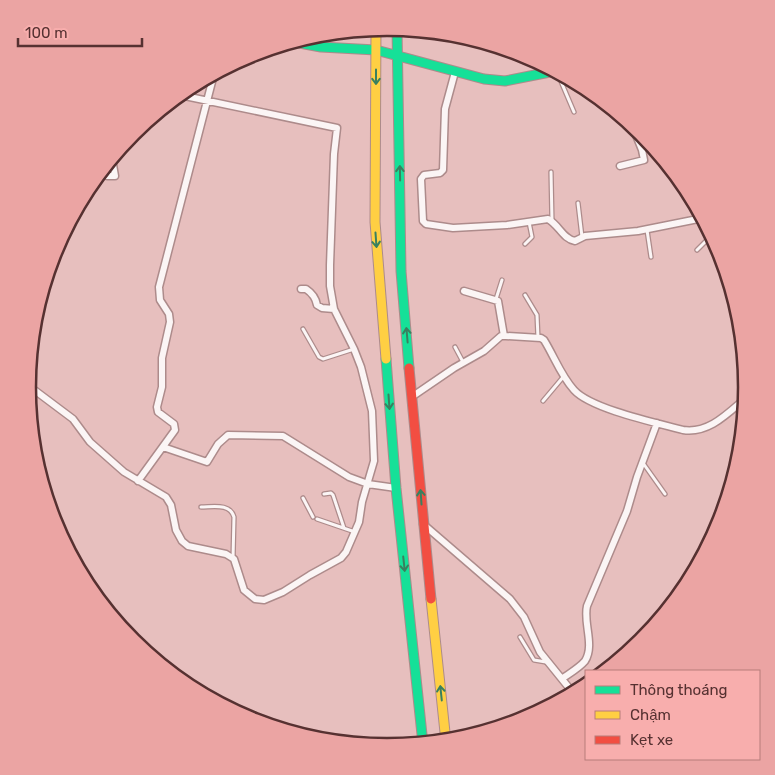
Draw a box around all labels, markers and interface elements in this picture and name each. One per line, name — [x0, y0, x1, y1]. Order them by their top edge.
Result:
scale bar — [18, 15, 141, 47]
text: 100 m — [25, 24, 67, 42]
one-way arrow — [371, 69, 381, 85]
one-way arrow — [395, 165, 404, 181]
one-way arrow — [372, 232, 381, 248]
one-way arrow — [402, 327, 412, 343]
one-way arrow — [384, 394, 393, 410]
one-way arrow — [416, 489, 425, 505]
one-way arrow — [399, 555, 409, 571]
legend — [585, 670, 760, 760]
text: Thông thoáng — [630, 681, 727, 699]
one-way arrow — [436, 686, 446, 702]
text: Chậm — [630, 706, 671, 724]
text: Kẹt xe — [630, 731, 673, 749]

